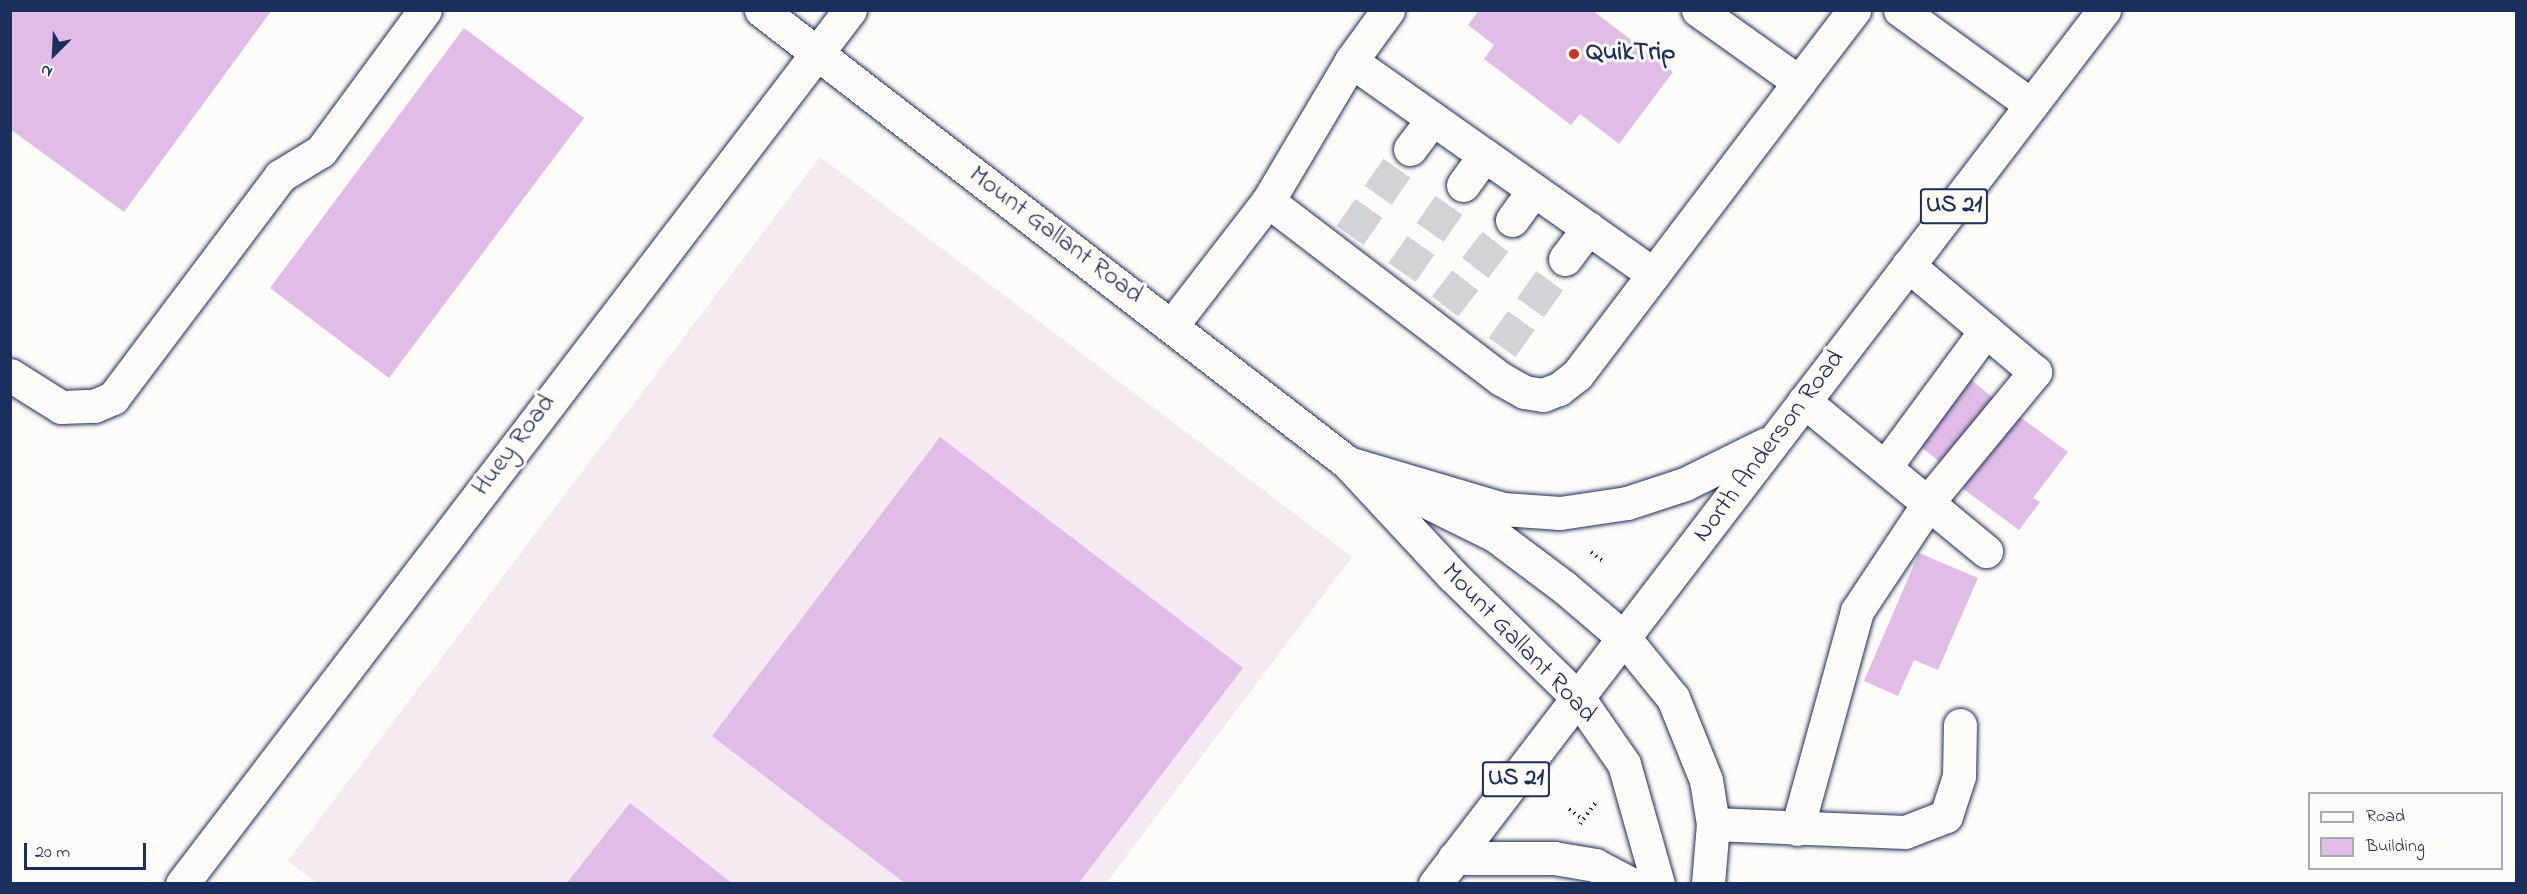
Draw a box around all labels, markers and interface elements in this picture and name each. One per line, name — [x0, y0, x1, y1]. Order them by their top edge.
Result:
north arrow — [24, 24, 84, 84]
place label: QuikTrip — [1586, 38, 1675, 70]
marker: QuikTrip — [1567, 47, 1581, 61]
text: N — [37, 57, 56, 84]
street label: Mount Gallant Road — [962, 160, 1148, 312]
road number: US 21 — [1920, 185, 1988, 227]
street label: North Anderson Road — [1688, 345, 1852, 549]
street label: Huey Road — [467, 389, 563, 503]
street label: Mount Gallant Road — [1434, 558, 1602, 730]
road number: US 21 — [1482, 758, 1550, 800]
legend — [2308, 792, 2503, 870]
text: Road — [2366, 804, 2405, 830]
scale bar — [27, 831, 148, 869]
text: Building — [2366, 834, 2425, 860]
text: 20 m — [35, 840, 70, 866]

